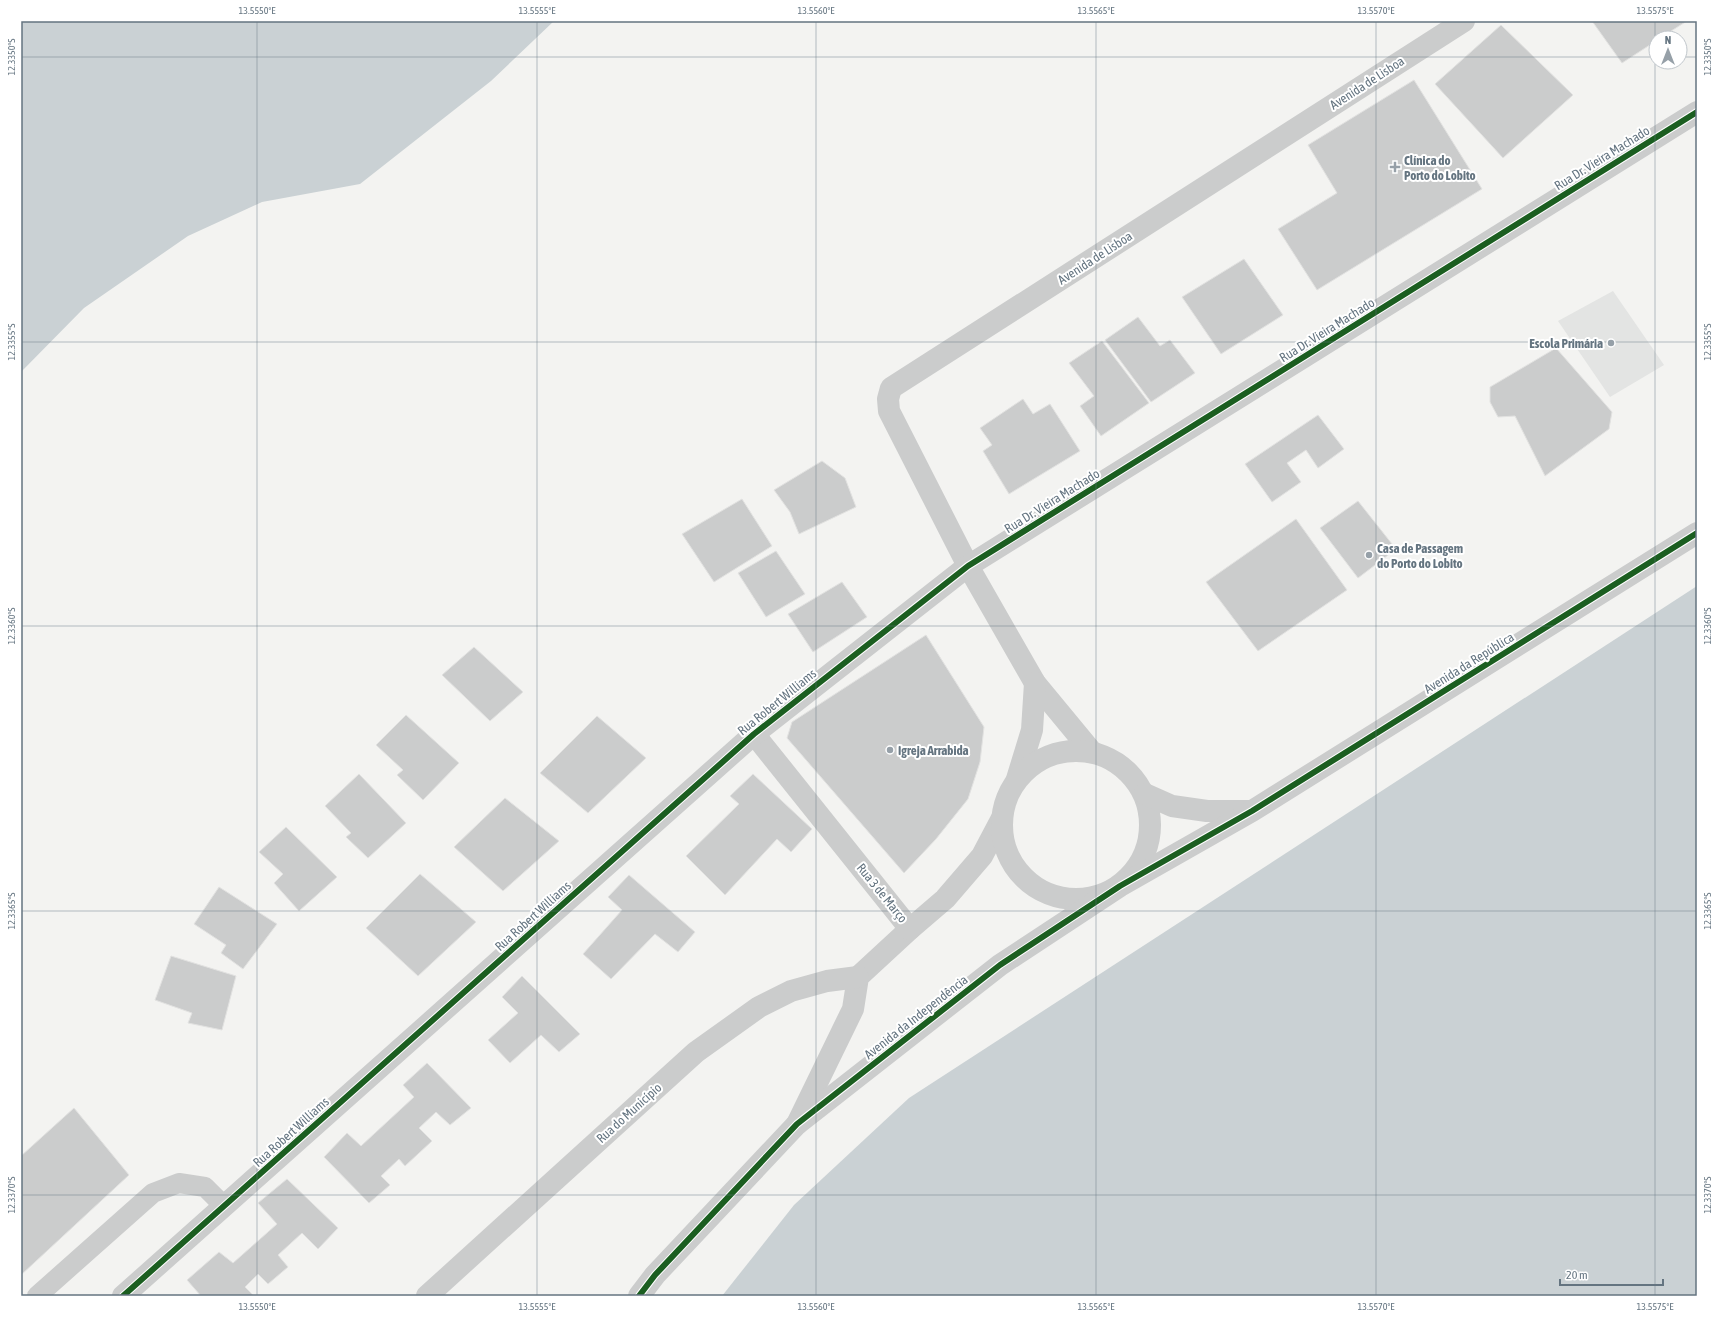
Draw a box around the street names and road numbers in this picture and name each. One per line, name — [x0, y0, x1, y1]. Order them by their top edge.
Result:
street label: Avenida de Lisboa — [1327, 53, 1407, 113]
street label: Rua Dr. Vieira Machado — [1552, 123, 1652, 193]
street label: Avenida de Lisboa — [1055, 228, 1135, 288]
street label: Rua Dr. Vieira Machado — [1277, 295, 1377, 365]
street label: Rua Dr. Vieira Machado — [1002, 466, 1102, 536]
street label: Avenida da República — [1421, 629, 1517, 697]
street label: Rua Robert Williams — [735, 665, 820, 738]
street label: Rua 3 de Março — [854, 860, 910, 926]
street label: Rua Robert Williams — [492, 878, 574, 954]
street label: Avenida da Independência — [861, 972, 971, 1062]
street label: Rua do Município — [594, 1080, 664, 1146]
street label: Rua Robert Williams — [250, 1094, 332, 1170]

